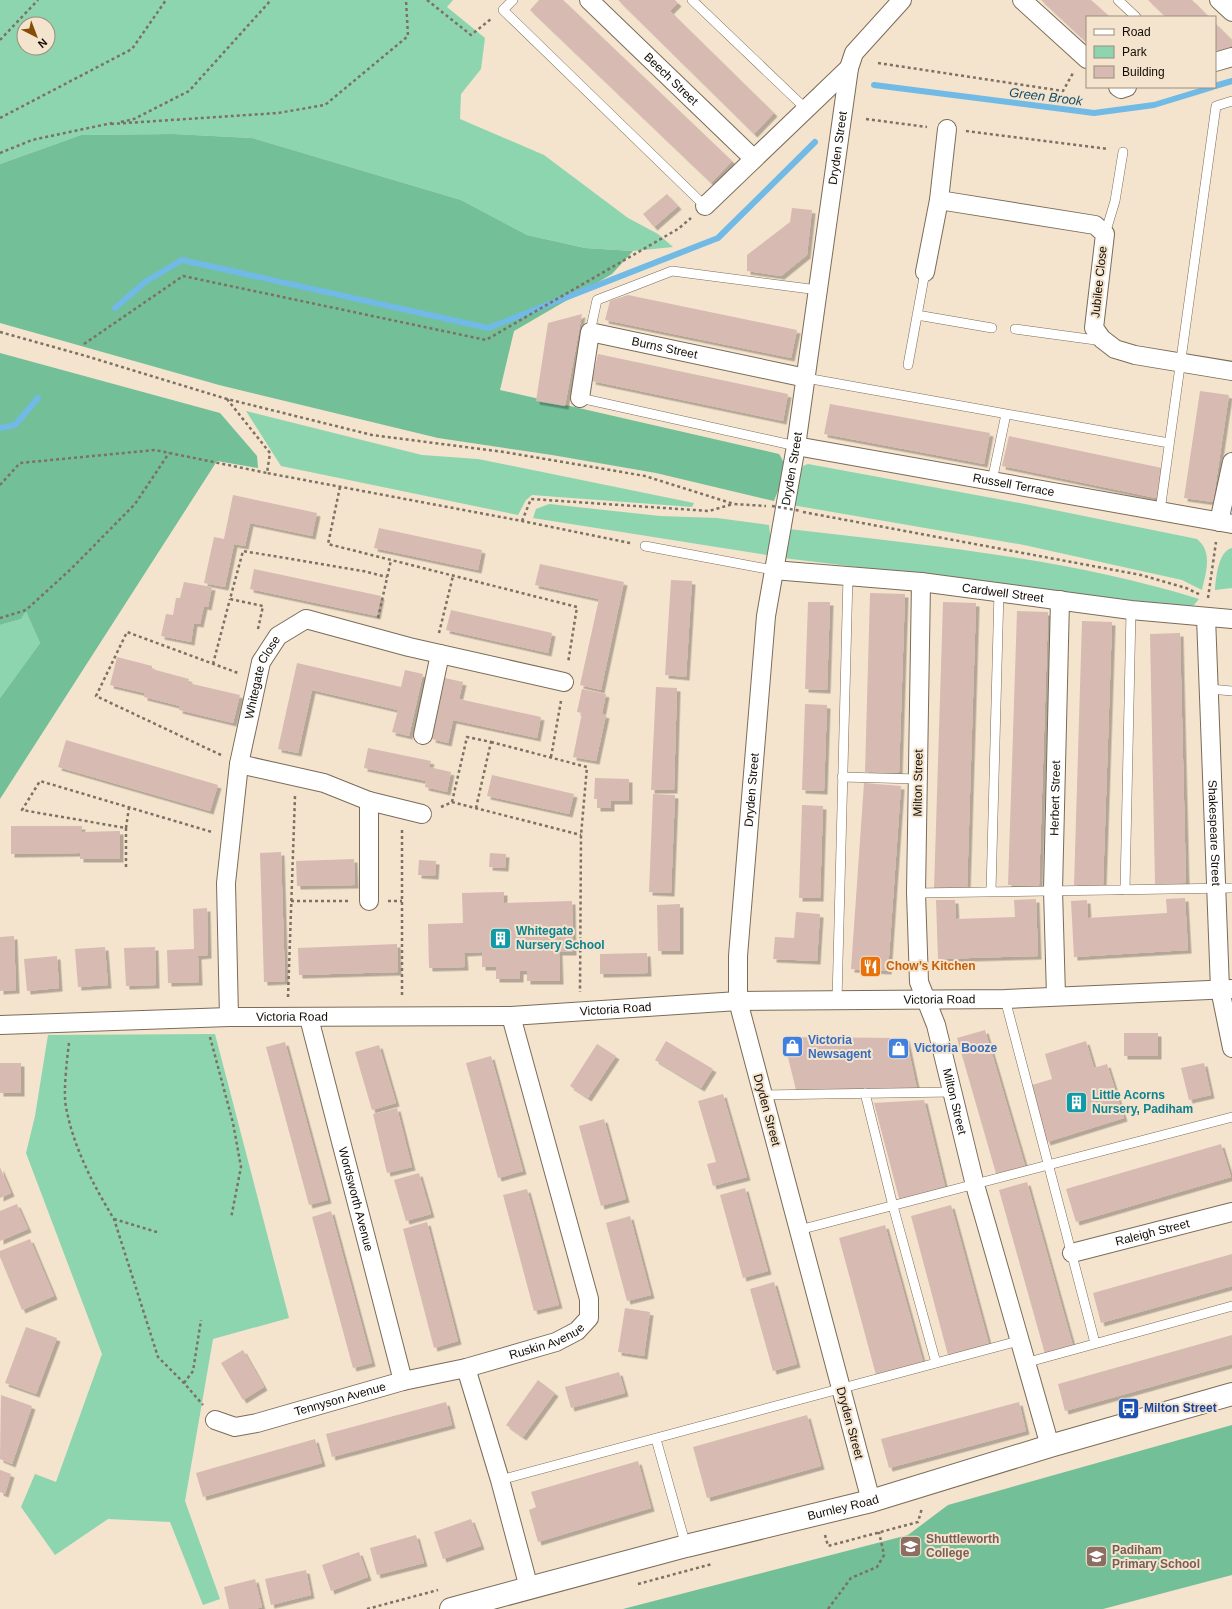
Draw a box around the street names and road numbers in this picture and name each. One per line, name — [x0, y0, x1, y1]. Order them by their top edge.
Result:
street label: Beech Street — [641, 50, 701, 109]
street label: Dryden Street — [826, 110, 850, 186]
street label: Jubilee Close — [1088, 245, 1110, 319]
street label: Burns Street — [630, 334, 699, 362]
street label: Dryden Street — [779, 431, 805, 507]
street label: Russell Terrace — [972, 471, 1056, 499]
street label: Cardwell Street — [961, 581, 1045, 605]
street label: Whitegate Close — [242, 633, 283, 720]
street label: Milton Street — [910, 749, 926, 817]
street label: Dryden Street — [742, 752, 762, 827]
street label: Herbert Street — [1047, 760, 1063, 836]
street label: Shakespeare Street — [1205, 779, 1223, 887]
street label: Victoria Road — [903, 992, 975, 1007]
street label: Victoria Road — [579, 1000, 652, 1018]
street label: Victoria Road — [256, 1010, 328, 1024]
street label: Milton Street — [940, 1067, 970, 1137]
street label: Dryden Street — [751, 1072, 784, 1148]
street label: Wordsworth Avenue — [336, 1145, 376, 1253]
street label: Raleigh Street — [1114, 1216, 1192, 1249]
street label: Ruskin Avenue — [508, 1320, 588, 1362]
street label: Tennyson Avenue — [293, 1379, 388, 1419]
street label: Dryden Street — [834, 1385, 867, 1461]
street label: Burnley Road — [806, 1492, 880, 1523]

